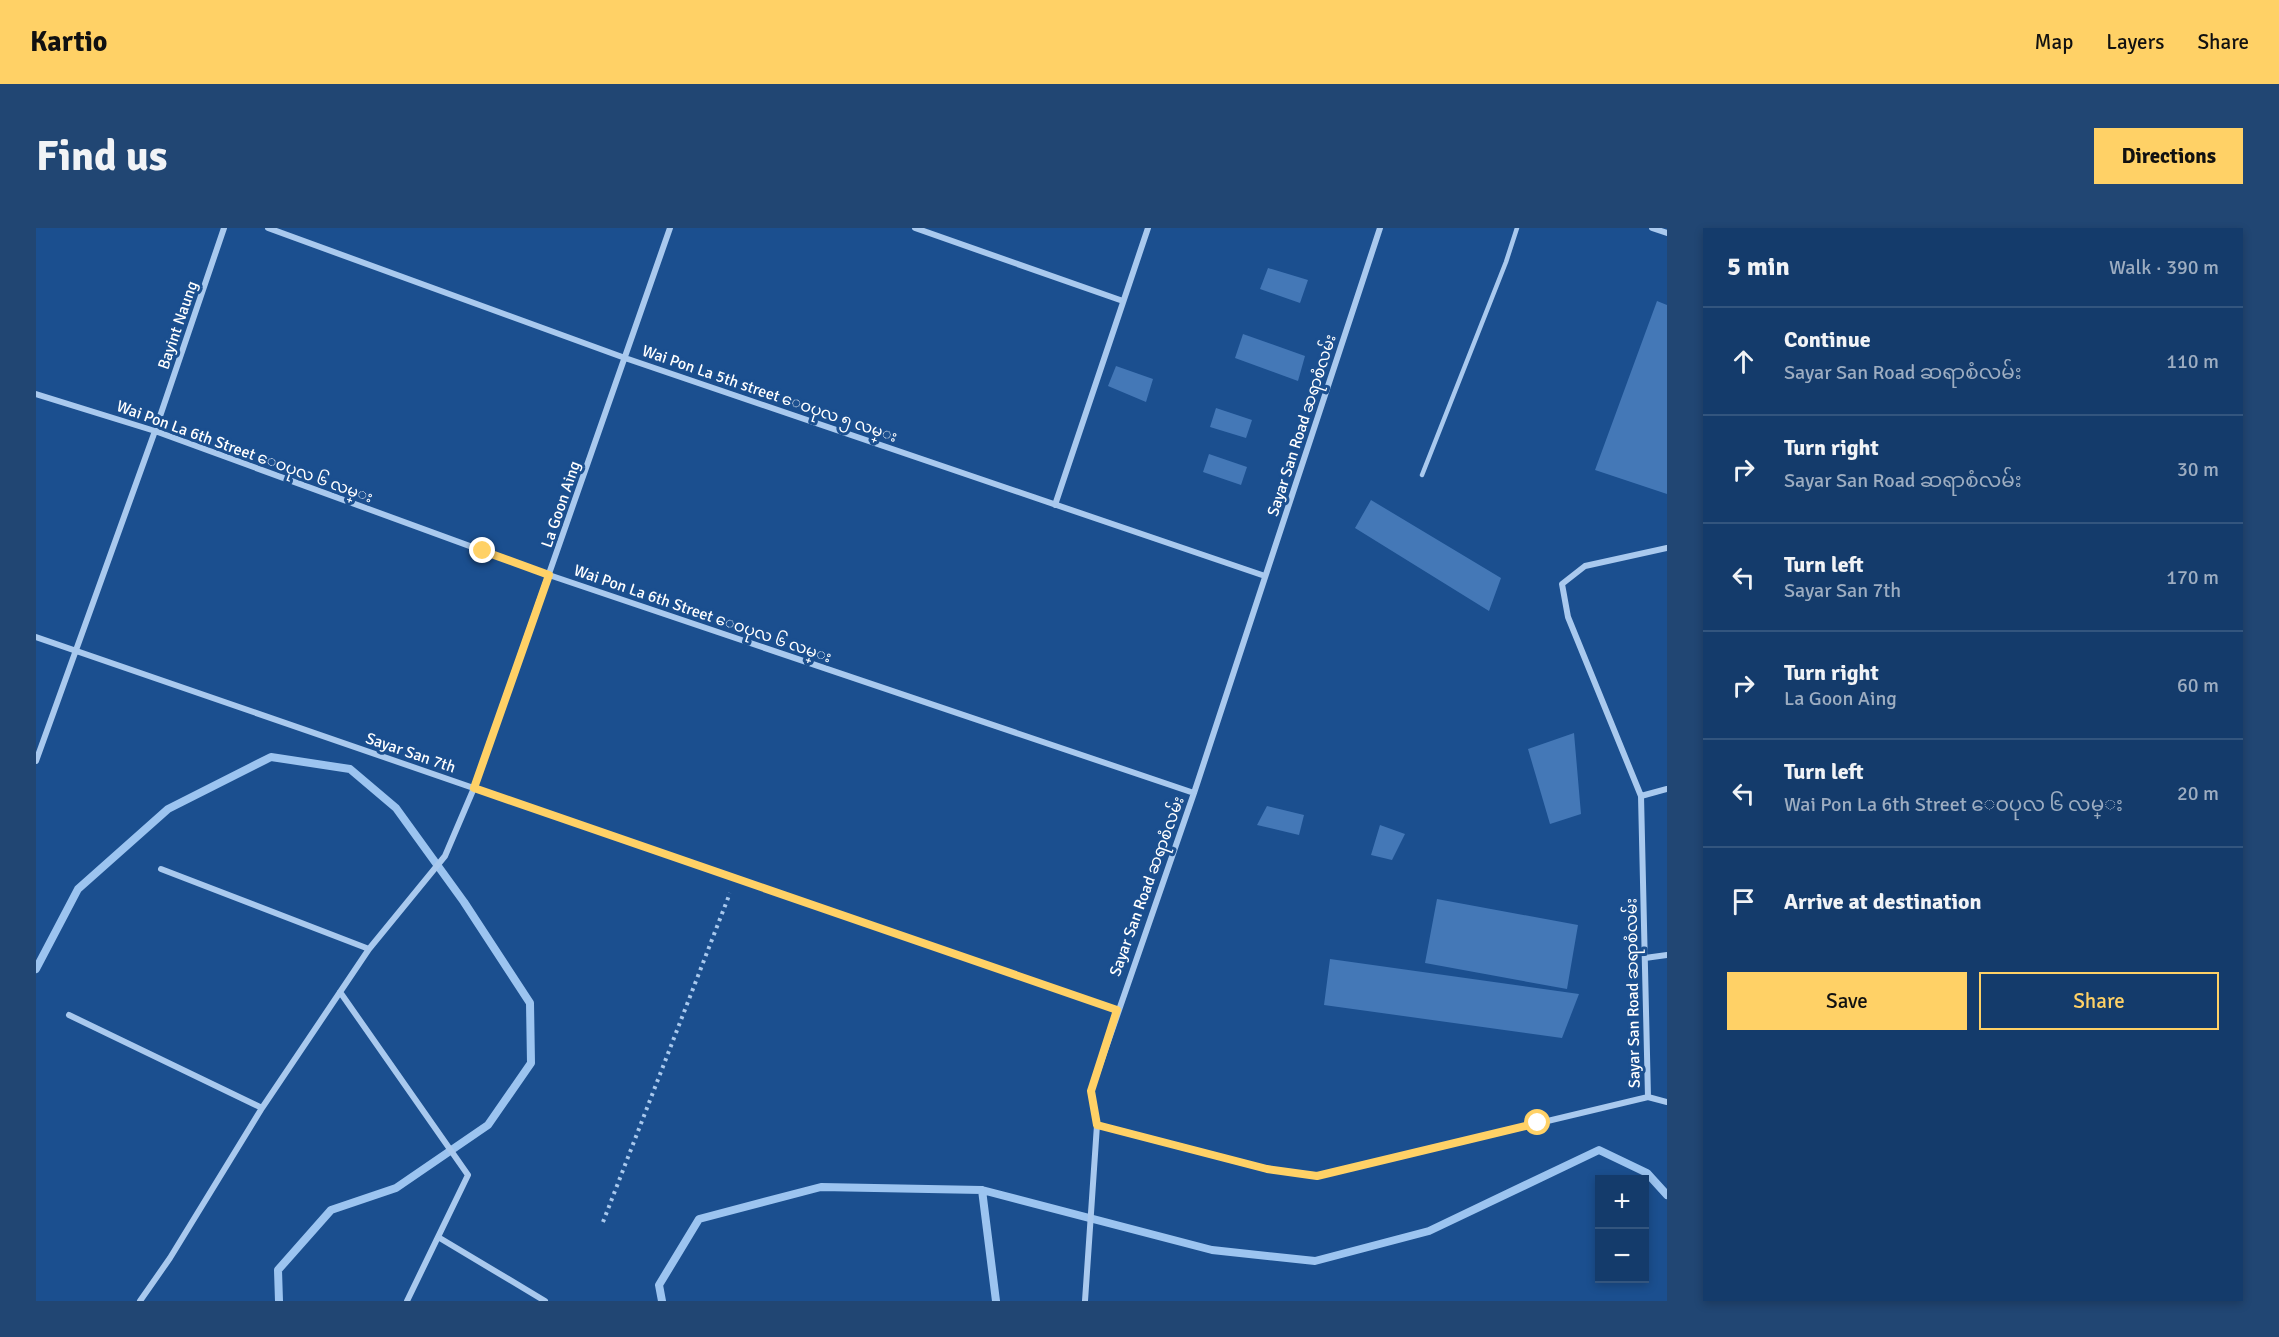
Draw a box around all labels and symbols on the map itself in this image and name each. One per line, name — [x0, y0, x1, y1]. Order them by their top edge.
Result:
street label: Bayint Naung — [153, 278, 202, 372]
street label: Sayar San Road ဆရာစံလမ်း — [1261, 331, 1344, 520]
street label: Wai Pon La 5th street ေဝပုလ ၅ လမ္း — [638, 341, 900, 451]
street label: Wai Pon La 6th Street ေဝပုလ ၆ လမ္း — [112, 394, 376, 511]
street label: La Goon Aing — [537, 458, 585, 550]
route end — [469, 537, 495, 563]
street label: Wai Pon La 6th Street ေဝပုလ ၆ လမ္း — [570, 558, 835, 671]
street label: Sayar San 7th — [363, 728, 458, 778]
street label: Sayar San Road ဆရာစံလမ်း — [1103, 793, 1192, 980]
street label: Sayar San Road ဆရာစံလမ်း — [1619, 898, 1648, 1088]
route start — [1524, 1109, 1550, 1135]

